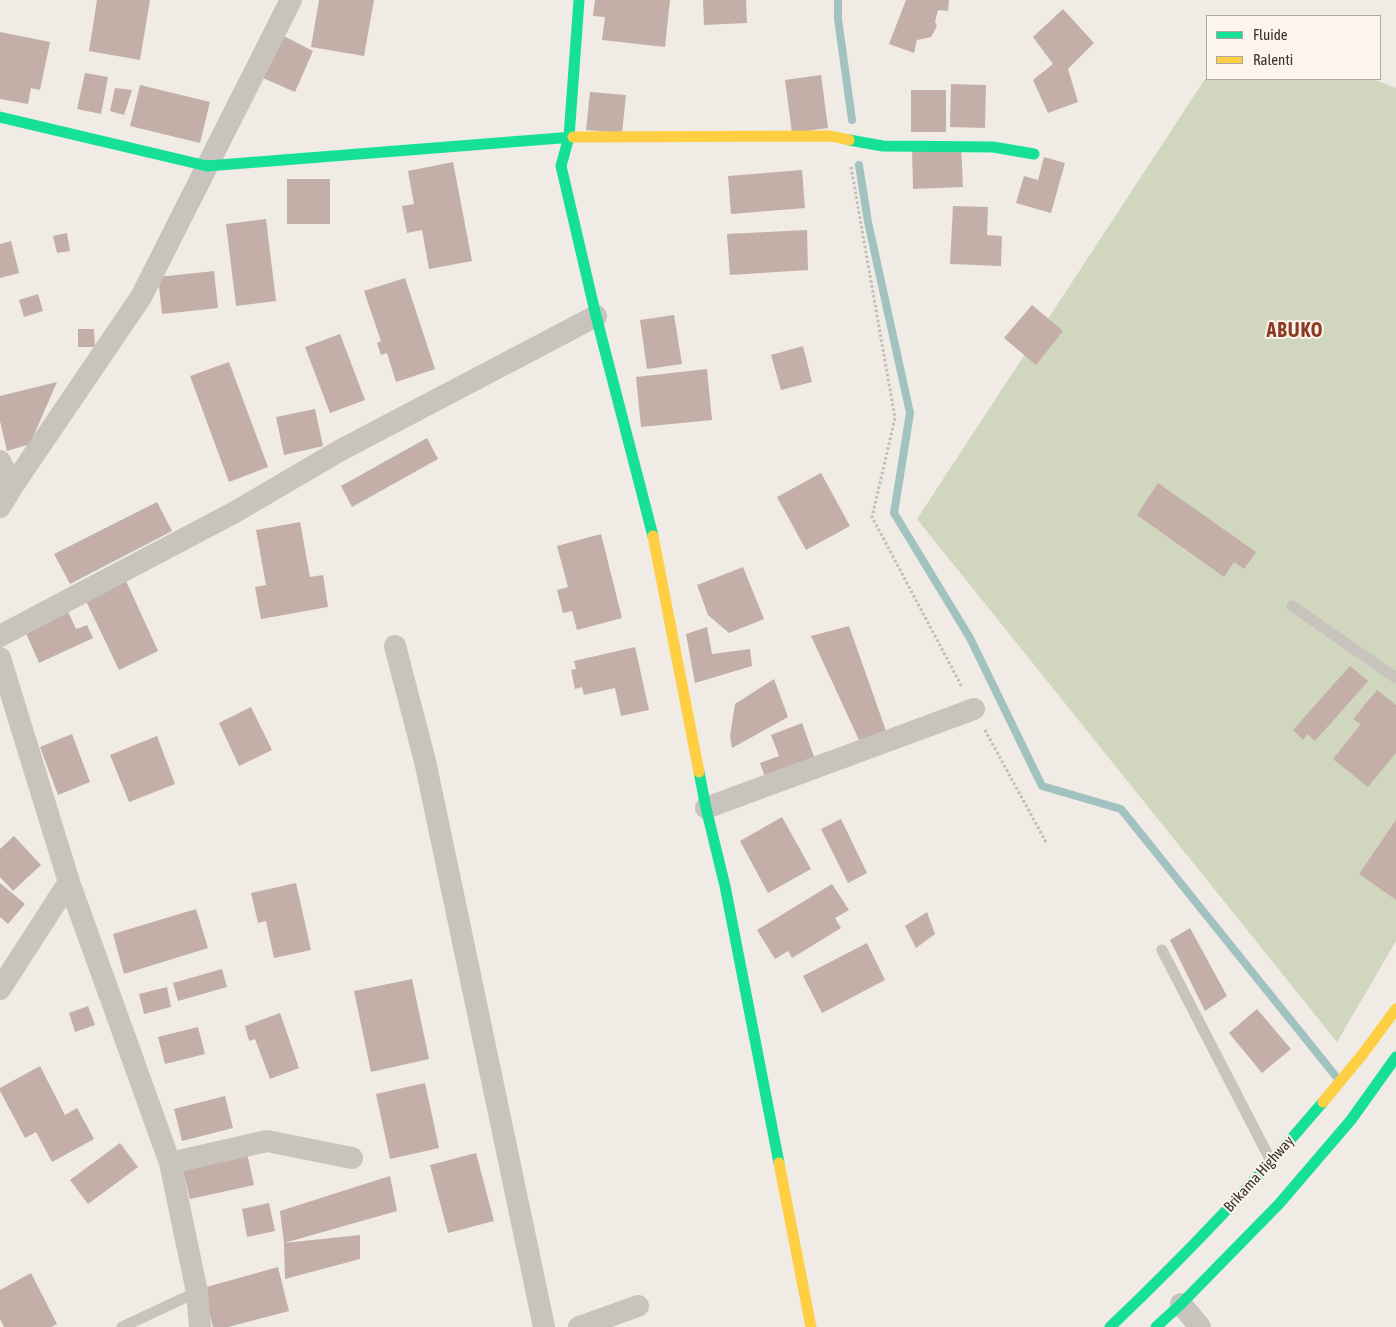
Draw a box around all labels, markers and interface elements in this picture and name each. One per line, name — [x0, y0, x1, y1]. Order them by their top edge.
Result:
legend — [1206, 15, 1381, 80]
text: Fluide — [1253, 26, 1288, 43]
text: Ralenti — [1253, 51, 1293, 68]
district label: ABUKO — [1266, 319, 1324, 343]
street label: Brikama Highway — [1220, 1132, 1298, 1216]

